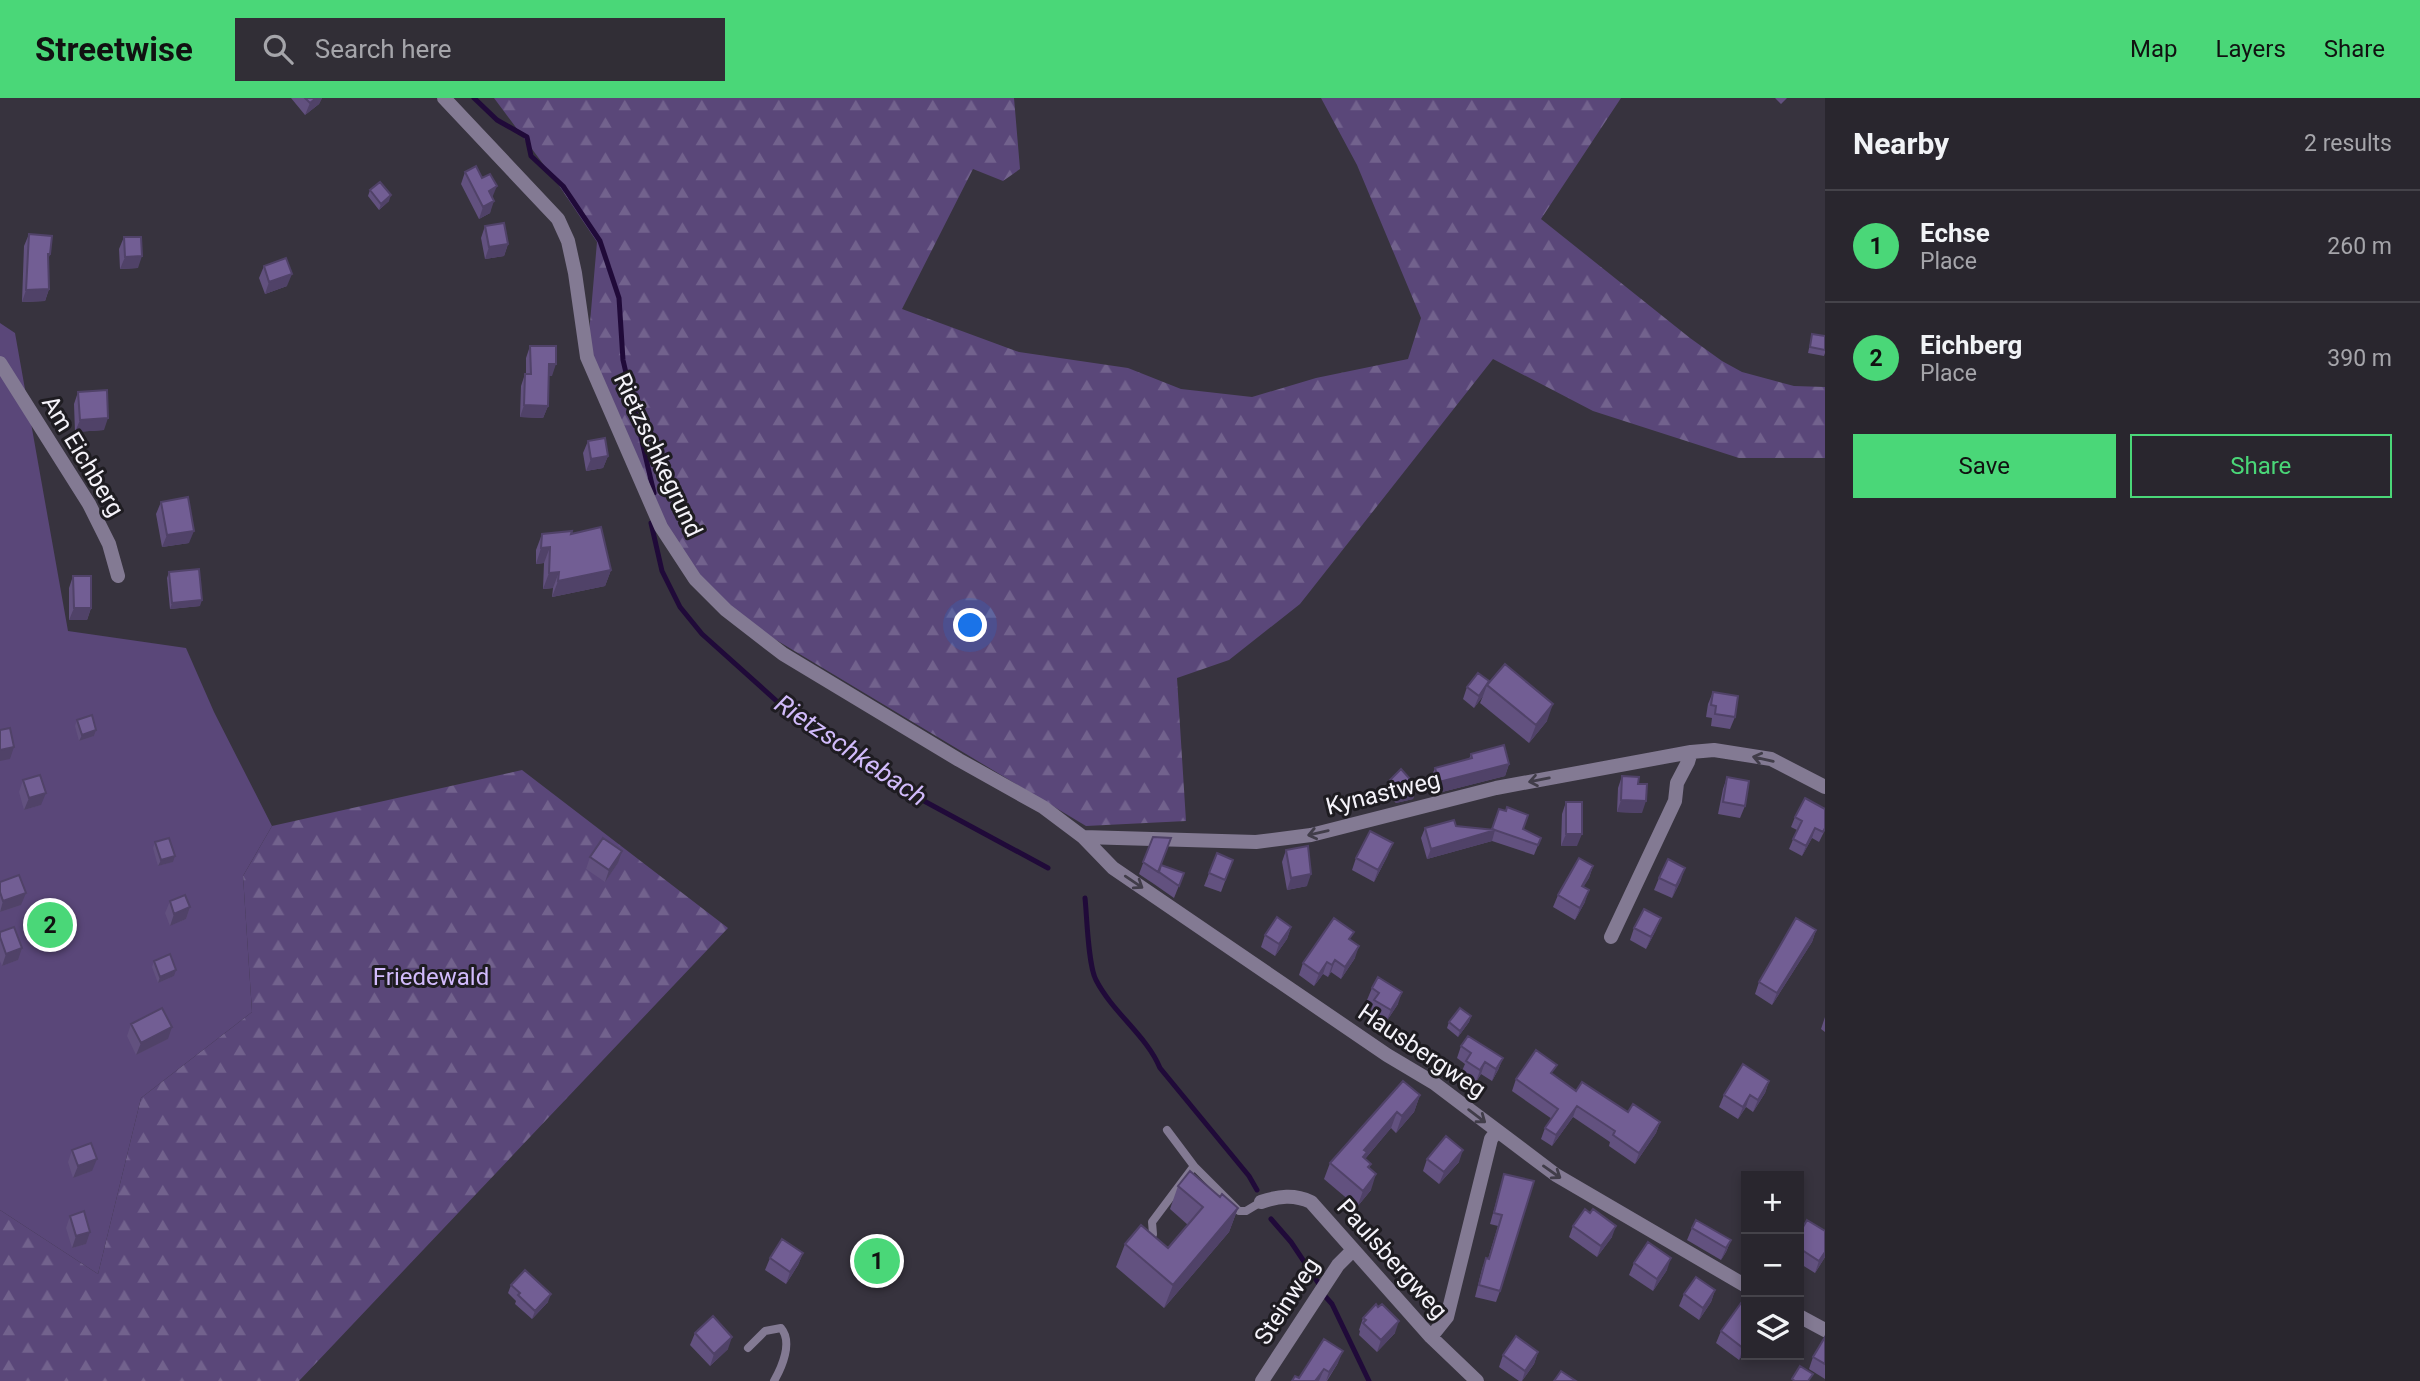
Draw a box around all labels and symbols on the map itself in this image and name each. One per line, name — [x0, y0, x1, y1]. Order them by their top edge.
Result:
street label: Rietzschkegrund — [608, 369, 708, 541]
street label: Am Eichberg — [36, 391, 130, 521]
your location — [953, 608, 987, 642]
water label: Rietzschkebach — [769, 688, 933, 812]
one-way arrow — [1752, 751, 1775, 765]
street label: Kynastweg — [1323, 765, 1443, 821]
one-way arrow — [1528, 774, 1551, 787]
one-way arrow — [1307, 827, 1330, 840]
one-way arrow — [1124, 875, 1143, 889]
pin: 2 — [27, 899, 73, 951]
park label: Friedewald — [373, 963, 489, 991]
street label: Hausbergweg — [1353, 998, 1491, 1104]
one-way arrow — [1467, 1109, 1486, 1123]
one-way arrow — [1542, 1164, 1561, 1179]
street label: Paulsbergweg — [1331, 1193, 1453, 1325]
pin: 1 — [854, 1235, 900, 1287]
street label: Steinweg — [1249, 1252, 1325, 1350]

